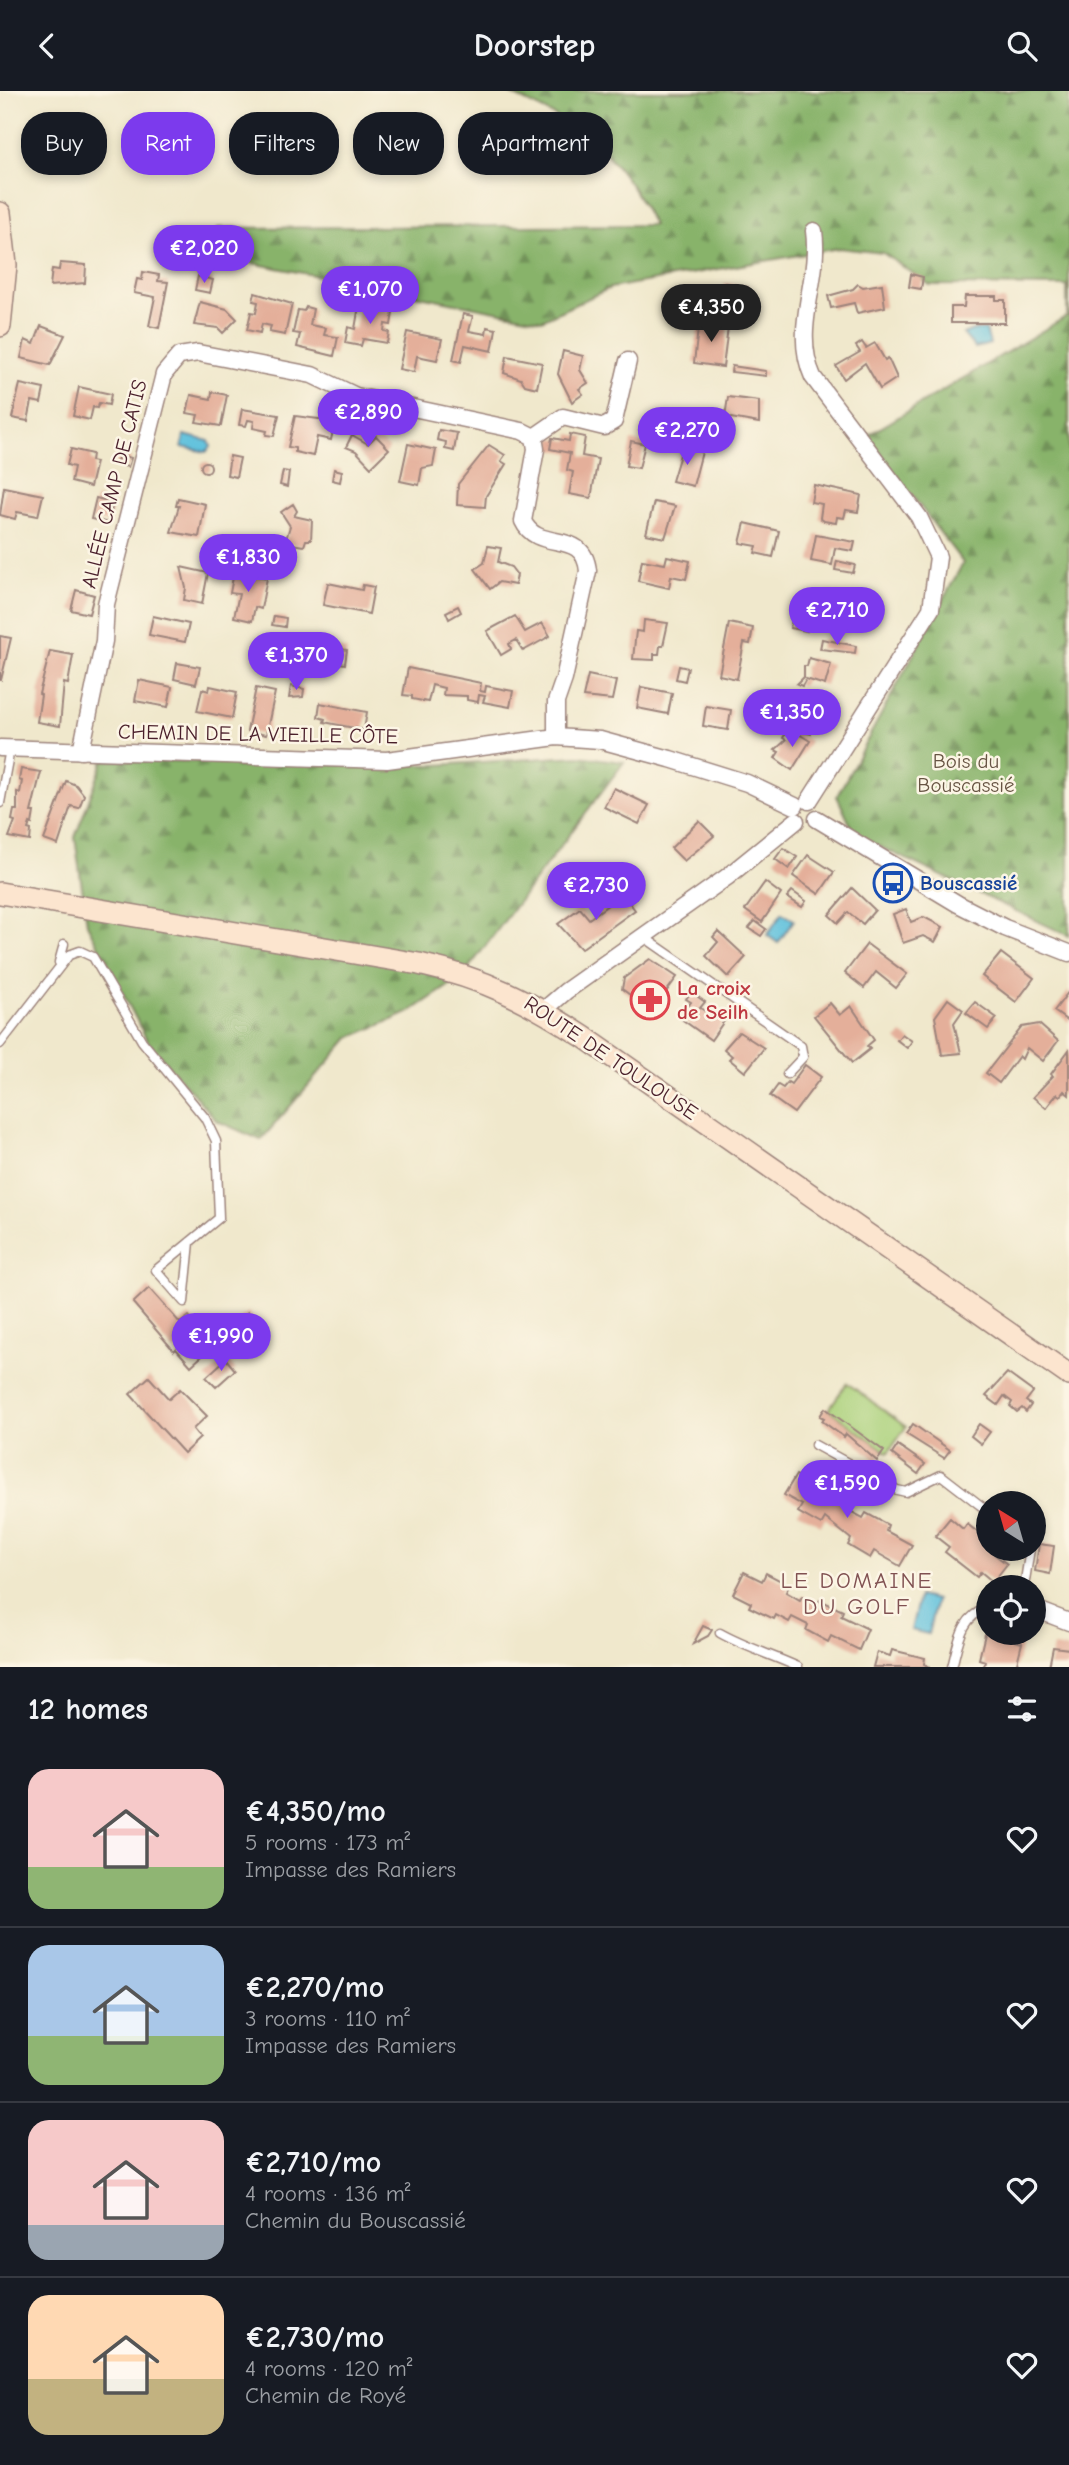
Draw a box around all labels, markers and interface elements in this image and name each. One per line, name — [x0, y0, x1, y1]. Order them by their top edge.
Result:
icon: back — [28, 27, 66, 65]
text: Doorstep — [474, 27, 595, 64]
icon: search — [1003, 27, 1041, 65]
chip: Buy — [21, 112, 107, 175]
chip: Rent — [121, 112, 215, 175]
chip: Filters — [229, 112, 339, 175]
chip: New — [353, 112, 444, 175]
chip: Apartment — [458, 112, 613, 175]
pin: €2,020 — [147, 225, 261, 285]
text: €2,020 — [169, 234, 239, 261]
pin: €1,070 — [313, 267, 427, 326]
text: €1,070 — [337, 275, 403, 302]
pin: €4,350 — [654, 285, 768, 344]
text: €4,350 — [677, 293, 745, 320]
street label: ALLÉE CAMP DE CATIS — [76, 377, 152, 591]
pin: €2,890 — [311, 389, 425, 449]
text: €2,890 — [334, 398, 402, 425]
pin: €2,270 — [630, 407, 744, 467]
text: €2,270 — [654, 416, 720, 443]
pin: €1,830 — [191, 535, 305, 594]
text: €1,830 — [215, 543, 281, 570]
pin: €2,710 — [780, 587, 894, 647]
text: €2,710 — [805, 596, 869, 623]
pin: €1,370 — [239, 633, 353, 692]
text: €1,370 — [264, 641, 328, 668]
pin: €1,350 — [735, 689, 849, 749]
text: €1,350 — [759, 698, 825, 725]
street label: CHEMIN DE LA VIEILLE CÔTE — [118, 720, 398, 748]
park label: Bois du Bouscassié — [917, 749, 1015, 797]
bus stop icon: Bouscassié — [872, 862, 914, 904]
pin: €2,730 — [539, 863, 653, 922]
text: €2,730 — [563, 871, 629, 898]
place label: Bouscassié — [920, 871, 1017, 895]
place label: La croix de Seilh — [677, 976, 751, 1024]
pharmacy icon: La croix de Seilh — [629, 979, 671, 1021]
street label: ROUTE DE TOULOUSE — [520, 991, 702, 1125]
pin: €1,990 — [164, 1313, 278, 1373]
text: €1,990 — [188, 1322, 254, 1349]
pin: €1,590 — [790, 1461, 904, 1520]
text: €1,590 — [814, 1469, 880, 1496]
north arrow — [976, 1491, 1046, 1561]
map controls — [976, 1491, 1046, 1645]
district label: LE DOMAINE DU GOLF — [781, 1567, 933, 1620]
button: locate — [976, 1575, 1046, 1645]
icon: filters — [1003, 1690, 1041, 1728]
text: 12 homes — [28, 1692, 148, 1727]
text: €4,350/mo — [245, 1794, 386, 1829]
icon: home — [84, 1797, 168, 1881]
icon: heart — [1003, 1820, 1041, 1858]
text: 5 rooms · 173 m² — [245, 1829, 410, 1856]
text: Impasse des Ramiers — [245, 1856, 456, 1883]
text: €2,270/mo — [245, 1970, 384, 2005]
icon: home — [84, 1973, 168, 2057]
icon: heart — [1003, 1996, 1041, 2034]
text: 3 rooms · 110 m² — [245, 2005, 410, 2032]
text: Impasse des Ramiers — [245, 2032, 456, 2059]
text: €2,710/mo — [245, 2145, 381, 2180]
icon: home — [84, 2148, 168, 2232]
icon: heart — [1003, 2171, 1041, 2209]
text: 4 rooms · 136 m² — [245, 2180, 411, 2207]
text: Chemin du Bouscassié — [245, 2207, 466, 2234]
text: €2,730/mo — [245, 2320, 384, 2355]
icon: home — [84, 2323, 168, 2407]
icon: heart — [1003, 2346, 1041, 2384]
text: 4 rooms · 120 m² — [245, 2355, 412, 2382]
text: Chemin de Royé — [245, 2382, 406, 2409]

